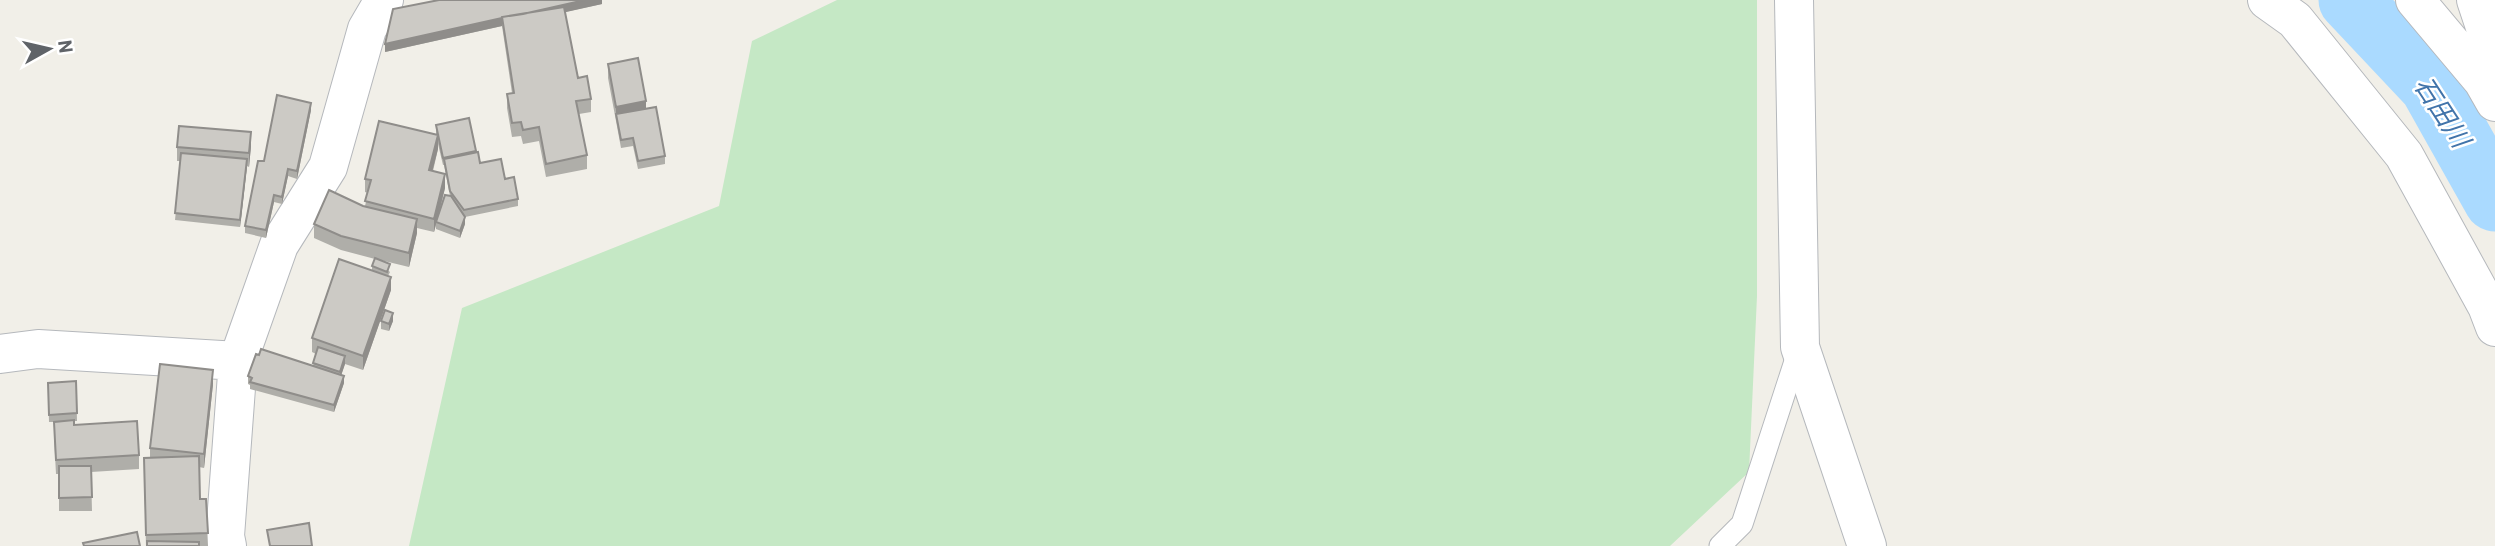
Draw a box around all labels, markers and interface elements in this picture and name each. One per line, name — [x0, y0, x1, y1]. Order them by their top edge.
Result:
north arrow — [14, 14, 84, 84]
text: N — [54, 39, 79, 54]
water label: 石田川 — [2409, 70, 2479, 155]

